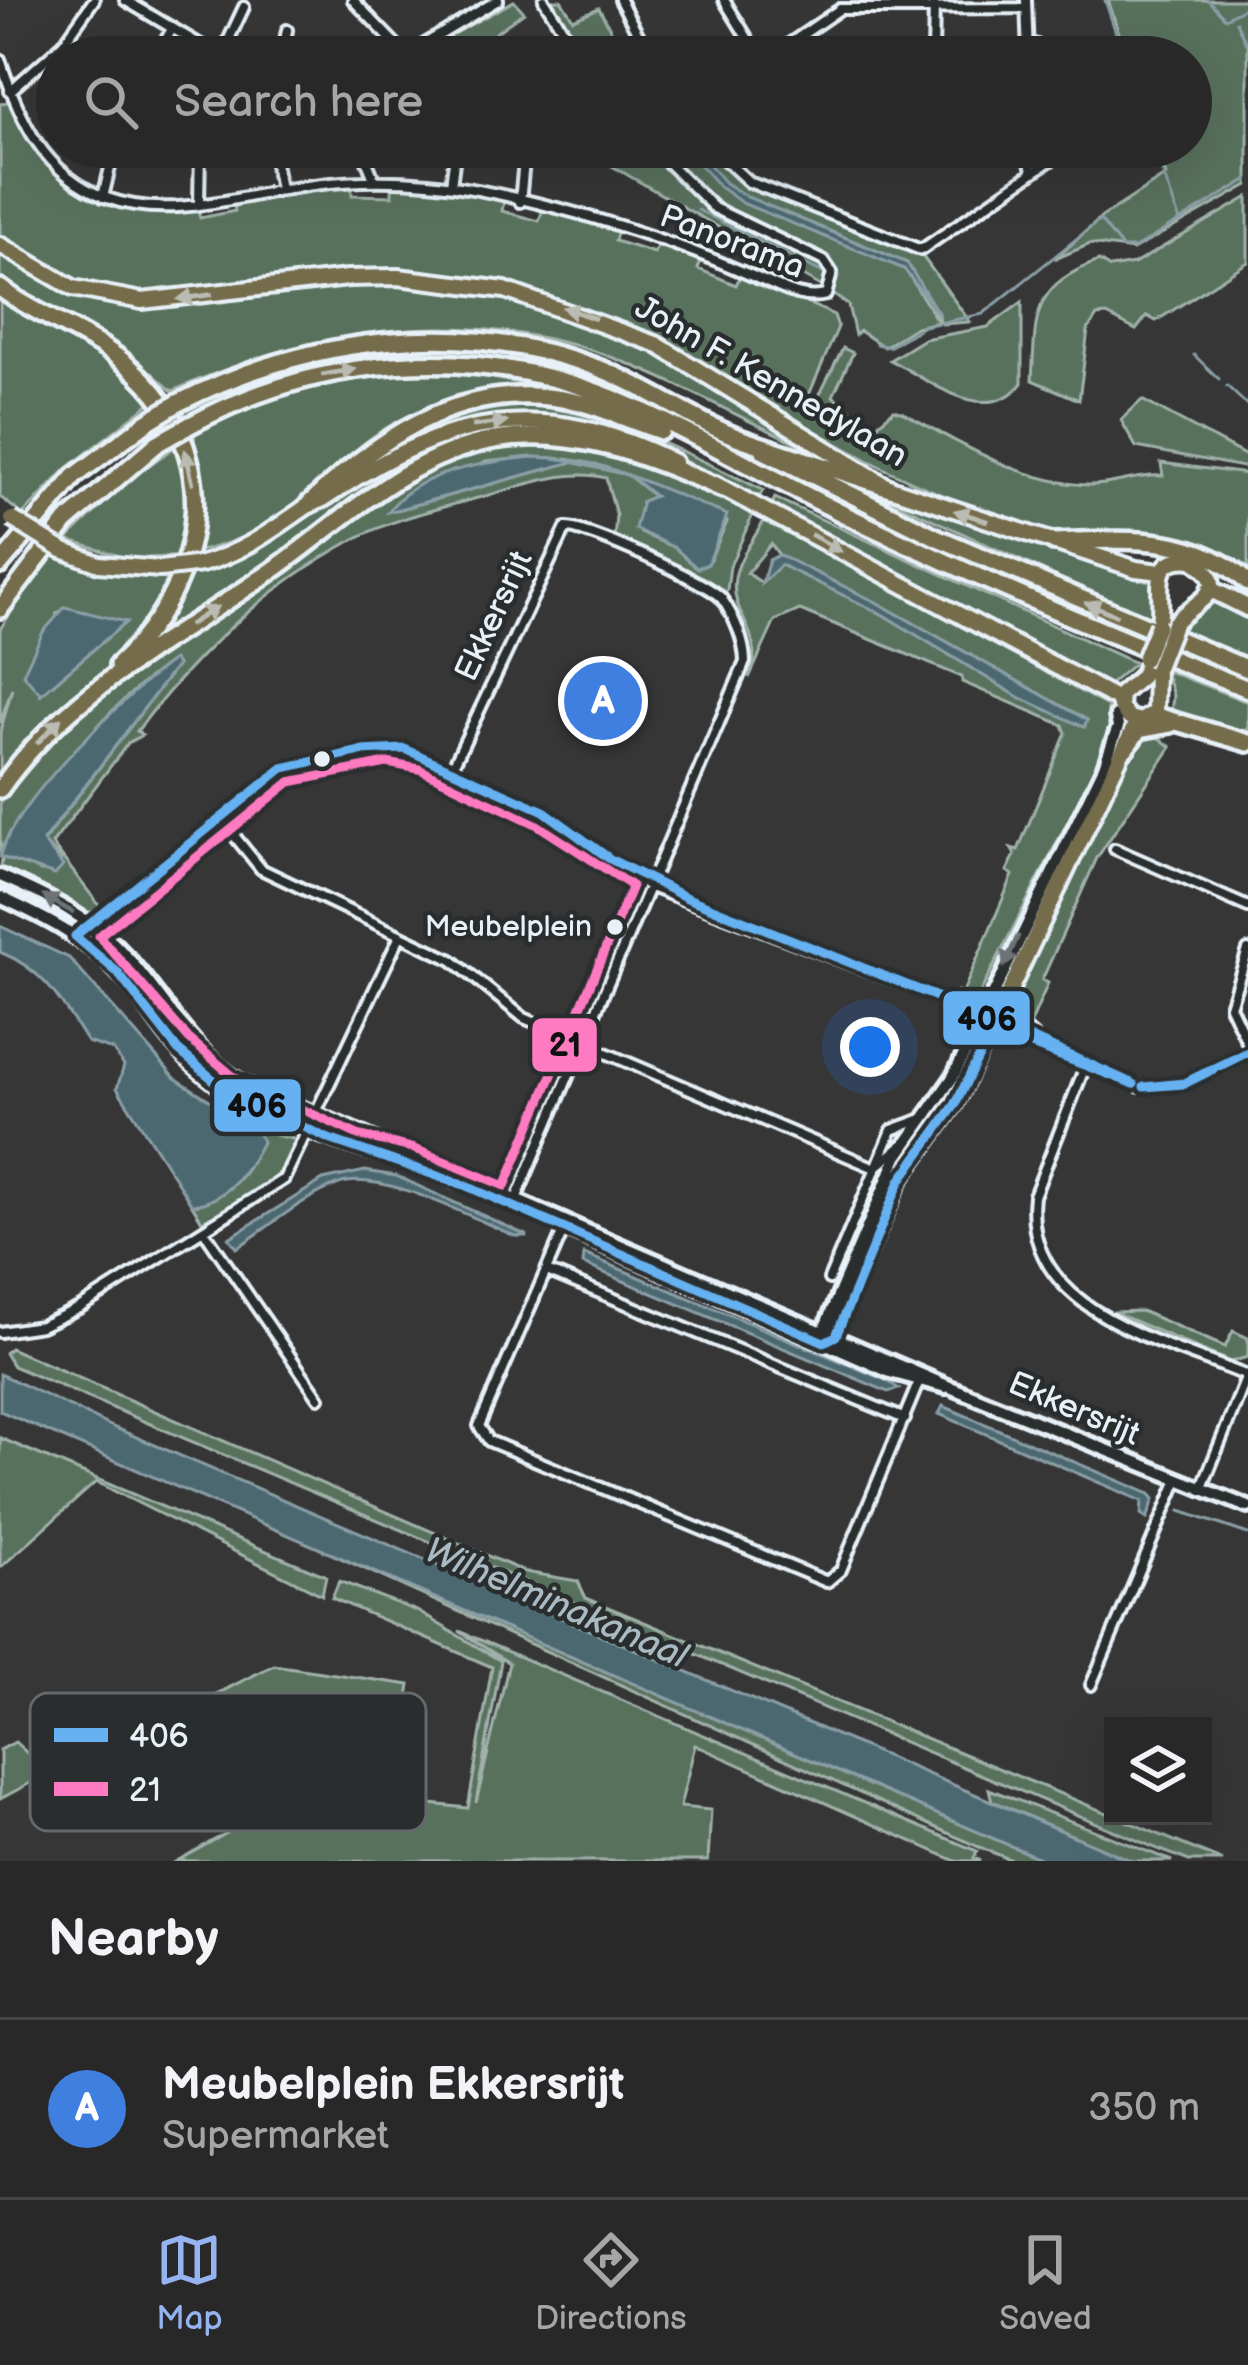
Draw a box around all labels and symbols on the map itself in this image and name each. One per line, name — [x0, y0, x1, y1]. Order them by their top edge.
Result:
street label: Panorama — [654, 196, 810, 288]
one-way arrow — [176, 288, 213, 307]
street label: John F. Kennedylaan — [628, 288, 914, 476]
one-way arrow — [561, 303, 597, 321]
one-way arrow — [321, 362, 359, 381]
one-way arrow — [472, 415, 510, 434]
one-way arrow — [179, 448, 198, 486]
one-way arrow — [952, 506, 989, 524]
one-way arrow — [809, 532, 844, 553]
street label: Ekkersrijt — [447, 545, 541, 687]
one-way arrow — [1082, 599, 1118, 618]
one-way arrow — [186, 606, 219, 628]
pin: A — [564, 656, 642, 746]
one-way arrow — [34, 717, 62, 746]
unlabelled marker — [311, 748, 333, 770]
one-way arrow — [41, 894, 75, 915]
place label: Meubelplein — [425, 909, 592, 945]
marker: Meubelplein — [604, 916, 626, 938]
one-way arrow — [1001, 934, 1021, 969]
line badge: 406 — [941, 989, 1032, 1047]
text: 406 — [957, 1000, 1017, 1040]
line badge: 21 — [530, 1016, 599, 1074]
your location — [840, 1017, 900, 1077]
text: 21 — [549, 1026, 581, 1066]
line badge: 406 — [212, 1077, 303, 1134]
text: 406 — [227, 1087, 287, 1127]
street label: Ekkersrijt — [1002, 1363, 1146, 1455]
water label: Wilhelminakanaal — [418, 1529, 695, 1679]
legend — [30, 1693, 426, 1831]
text: 406 — [129, 1717, 189, 1757]
text: 21 — [129, 1771, 161, 1811]

